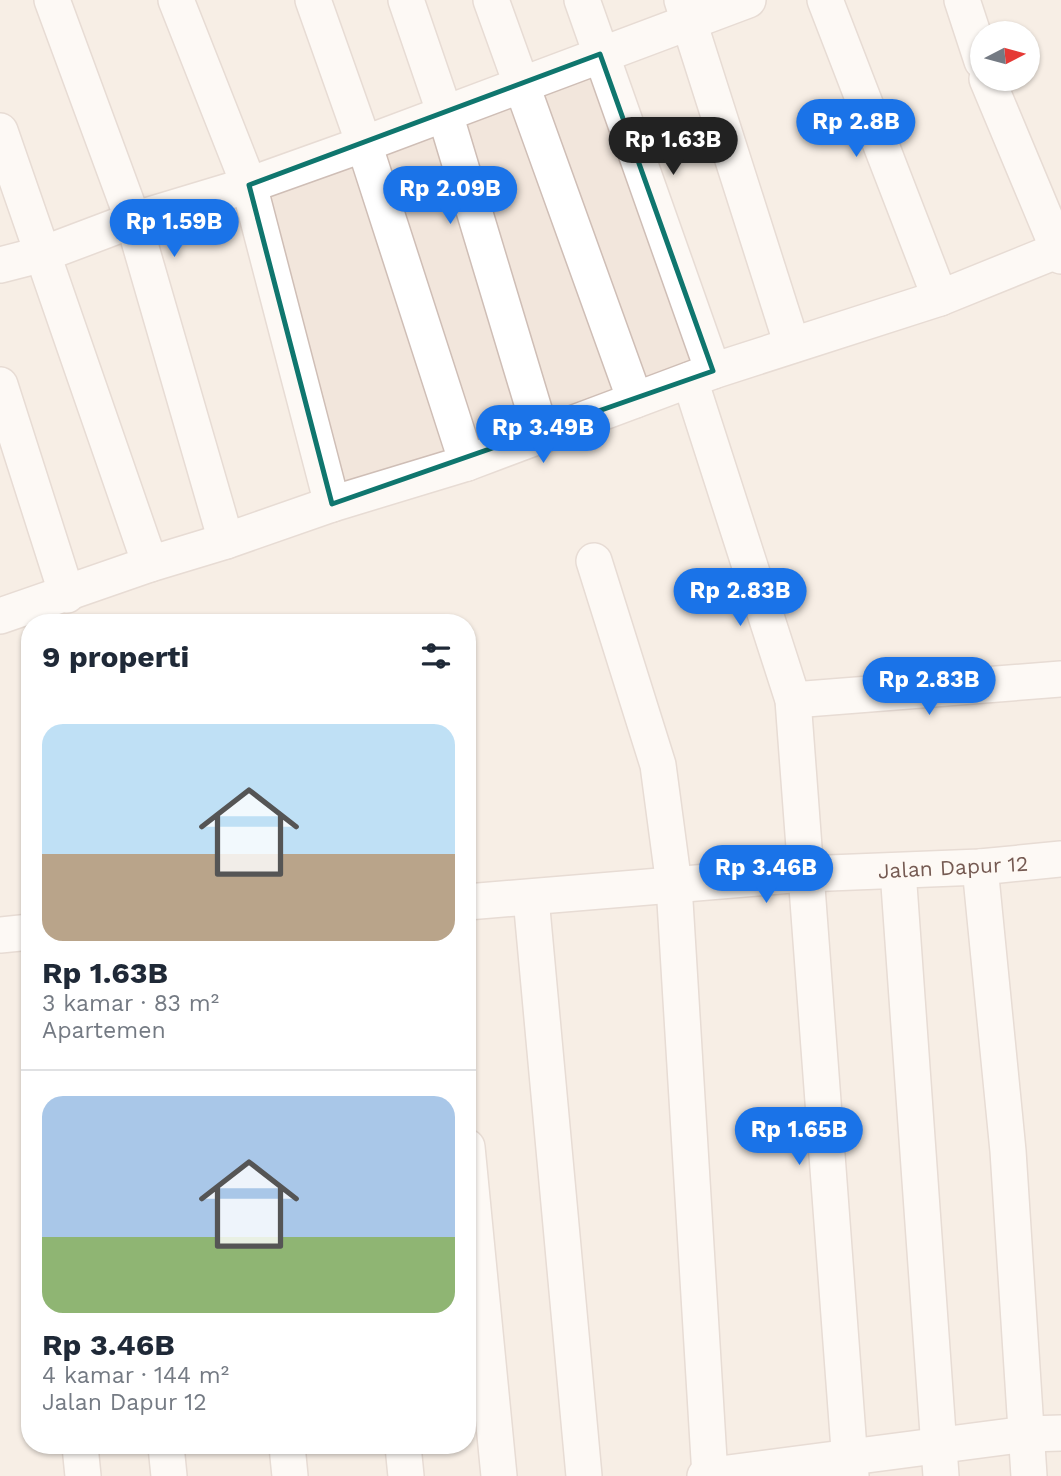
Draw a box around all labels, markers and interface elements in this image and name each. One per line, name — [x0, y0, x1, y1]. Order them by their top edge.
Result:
north arrow — [970, 21, 1040, 91]
map controls — [970, 21, 1040, 91]
pin: Rp 2.8B — [791, 100, 921, 159]
text: Rp 2.8B — [812, 108, 900, 135]
pin: Rp 1.63B — [601, 118, 745, 177]
text: Rp 1.63B — [625, 126, 721, 153]
pin: Rp 2.09B — [378, 166, 522, 226]
text: Rp 2.09B — [399, 175, 501, 202]
pin: Rp 1.59B — [102, 200, 246, 259]
text: Rp 1.59B — [126, 208, 222, 235]
pin: Rp 3.49B — [471, 406, 615, 465]
text: Rp 3.49B — [492, 414, 594, 441]
pin: Rp 2.83B — [668, 568, 812, 628]
text: Rp 2.83B — [690, 577, 790, 604]
icon: filters — [417, 637, 455, 675]
text: 9 properti — [42, 639, 189, 674]
pin: Rp 2.83B — [857, 658, 1001, 717]
text: Rp 2.83B — [879, 666, 979, 693]
icon: home — [186, 769, 312, 895]
pin: Rp 3.46B — [694, 846, 838, 905]
street label: Jalan Dapur 12 — [877, 851, 1029, 883]
text: Rp 3.46B — [715, 854, 817, 881]
text: Rp 1.63B — [42, 955, 168, 990]
text: 3 kamar · 83 m² — [42, 990, 219, 1017]
text: Apartemen — [42, 1017, 166, 1044]
pin: Rp 1.65B — [727, 1108, 871, 1167]
text: Rp 1.65B — [751, 1116, 847, 1143]
icon: home — [186, 1141, 312, 1267]
text: Rp 3.46B — [42, 1327, 175, 1362]
text: 4 kamar · 144 m² — [42, 1362, 229, 1389]
text: Jalan Dapur 12 — [42, 1389, 207, 1416]

